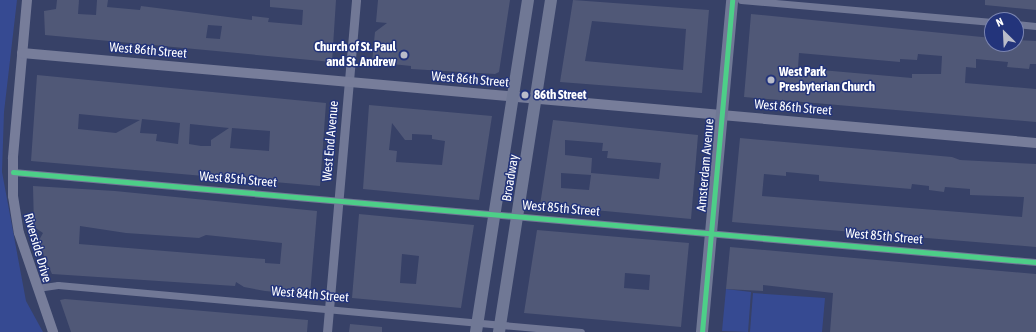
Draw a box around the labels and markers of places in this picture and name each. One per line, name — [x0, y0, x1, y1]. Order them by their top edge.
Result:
place label: Church of St. Paul and St. Andrew — [314, 40, 396, 71]
marker: Church of St. Paul and St. Andrew — [399, 50, 409, 60]
place label: West Park Presbyterian Church — [779, 65, 875, 96]
marker: West Park Presbyterian Church — [766, 75, 776, 85]
place label: 86th Street — [534, 87, 587, 103]
marker: 86th Street — [519, 89, 531, 101]

